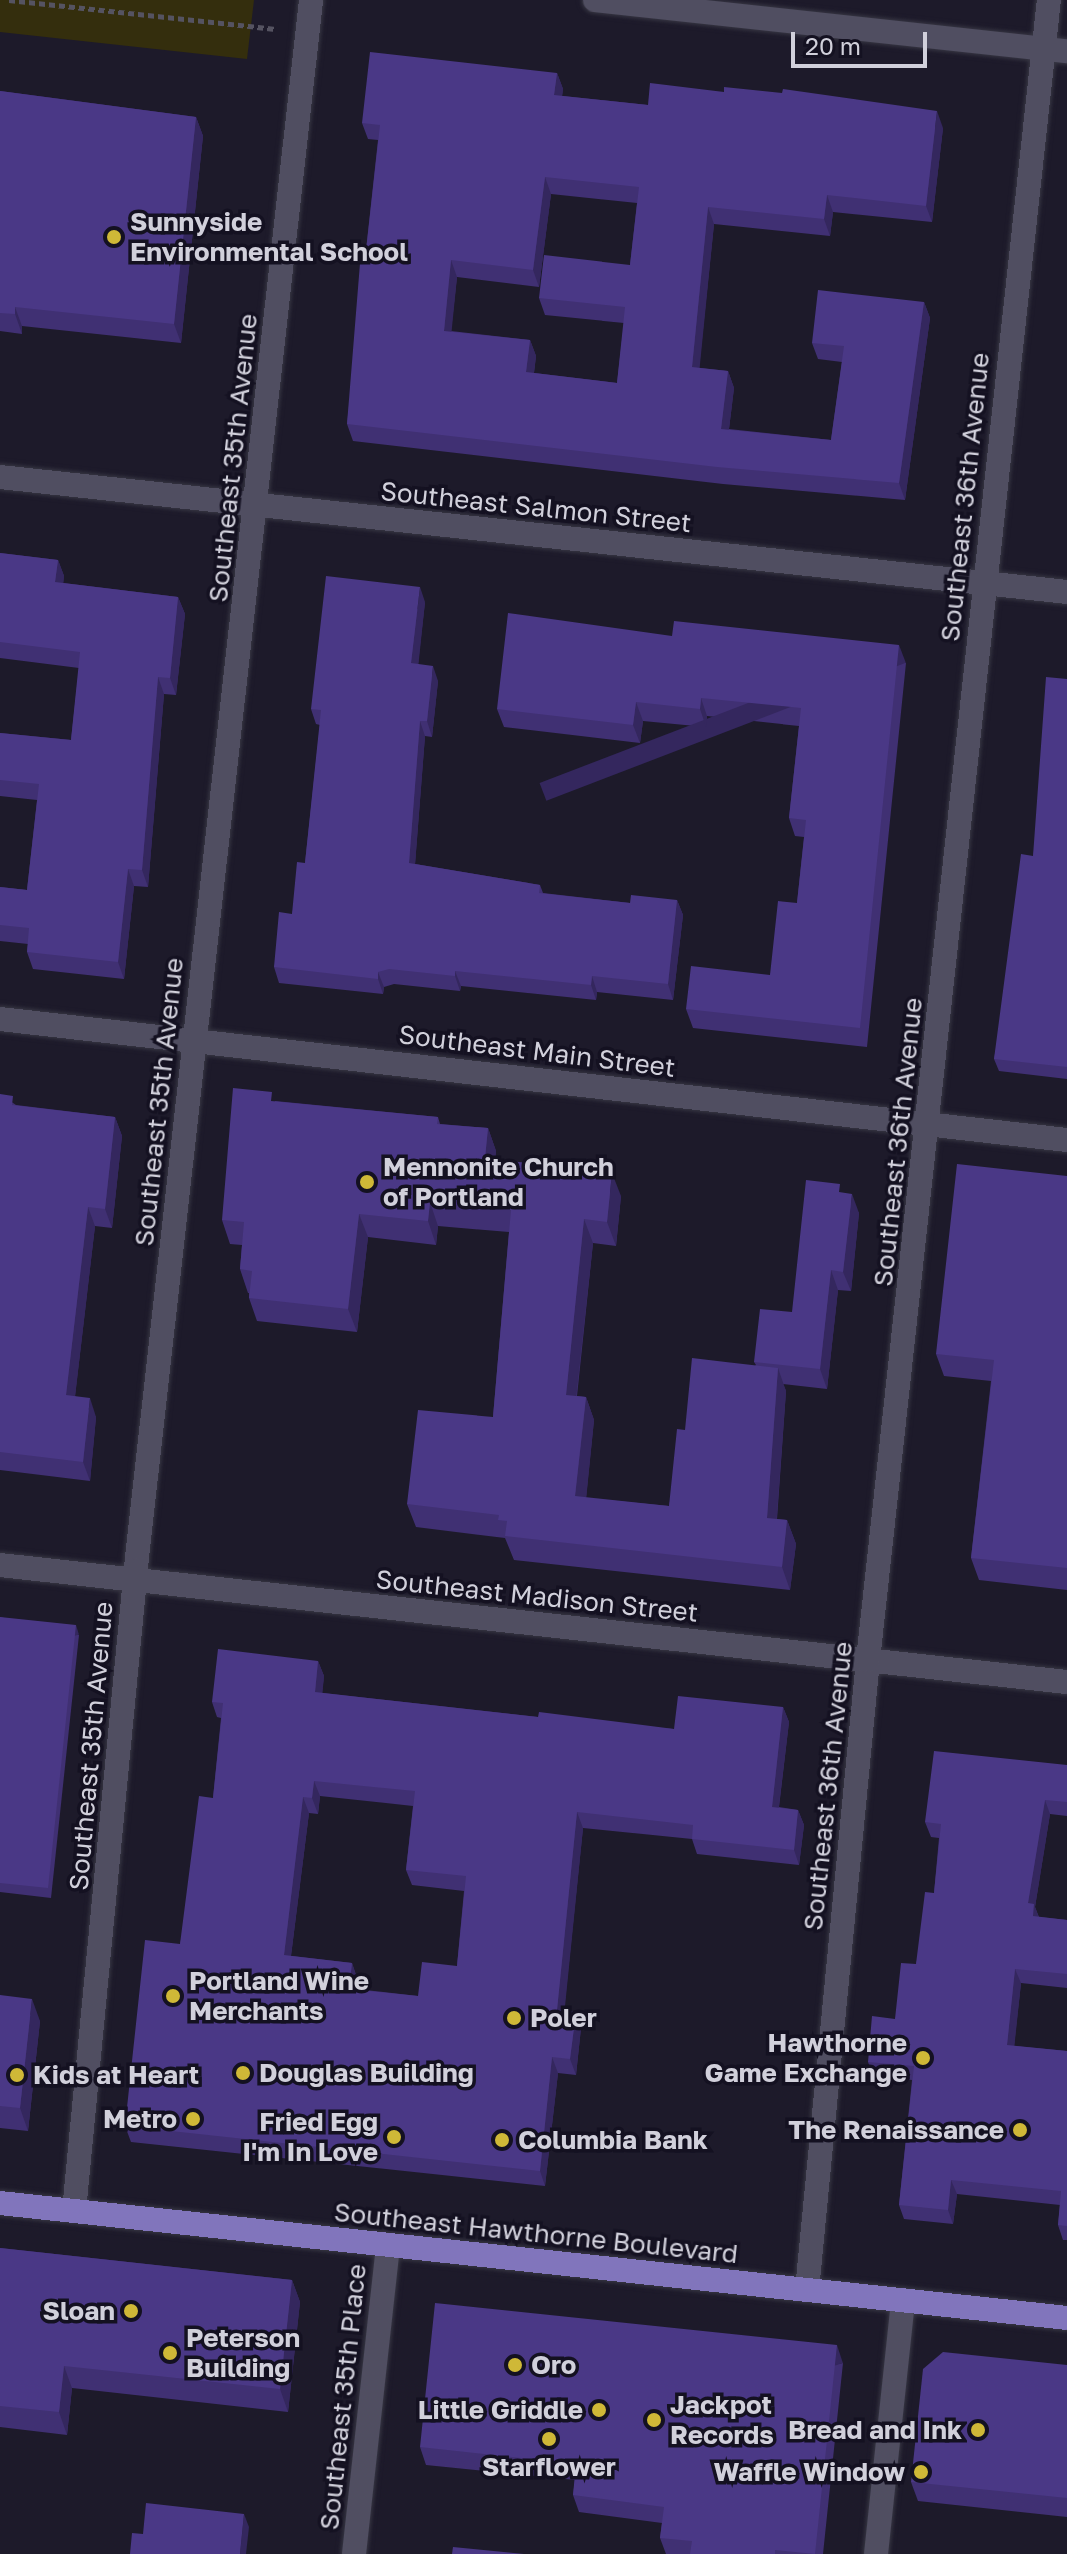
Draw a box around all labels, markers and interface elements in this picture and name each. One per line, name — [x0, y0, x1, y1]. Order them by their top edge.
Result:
scale bar — [795, 16, 931, 66]
text: 20 m — [805, 31, 861, 60]
place label: Sunnyside Environmental School — [130, 206, 408, 268]
marker: Sunnyside Environmental School — [105, 228, 123, 246]
street label: Southeast 35th Avenue — [202, 312, 264, 604]
street label: Southeast 36th Avenue — [934, 351, 996, 643]
street label: Southeast Salmon Street — [379, 475, 693, 539]
street label: Southeast 35th Avenue — [128, 956, 190, 1248]
street label: Southeast 36th Avenue — [867, 996, 929, 1288]
street label: Southeast Main Street — [397, 1019, 677, 1083]
place label: Mennonite Church of Portland — [383, 1151, 614, 1212]
marker: Mennonite Church of Portland — [358, 1173, 376, 1191]
street label: Southeast Madison Street — [374, 1564, 700, 1628]
street label: Southeast 35th Avenue — [63, 1600, 119, 1892]
street label: Southeast 36th Avenue — [797, 1640, 859, 1932]
place label: Portland Wine Merchants — [189, 1965, 369, 2026]
marker: Portland Wine Merchants — [164, 1987, 182, 2005]
place label: Poler — [530, 2002, 597, 2034]
marker: Poler — [505, 2009, 523, 2027]
place label: Hawthorne Game Exchange — [705, 2027, 907, 2088]
marker: Hawthorne Game Exchange — [914, 2049, 932, 2067]
place label: Douglas Building — [259, 2057, 474, 2089]
place label: Kids at Heart — [33, 2059, 199, 2091]
marker: Douglas Building — [234, 2064, 252, 2082]
marker: Kids at Heart — [8, 2066, 26, 2084]
place label: Metro — [103, 2103, 177, 2135]
place label: Fried Egg I'm In Love — [242, 2106, 378, 2168]
marker: Metro — [184, 2110, 202, 2128]
place label: The Renaissance — [788, 2114, 1004, 2146]
marker: The Renaissance — [1011, 2121, 1029, 2139]
place label: Columbia Bank — [518, 2124, 708, 2156]
marker: Fried Egg I'm In Love — [385, 2128, 403, 2146]
marker: Columbia Bank — [493, 2131, 511, 2149]
street label: Southeast Hawthorne Boulevard — [332, 2196, 740, 2270]
street label: Southeast 35th Place — [314, 2262, 372, 2532]
place label: Sloan — [43, 2295, 115, 2327]
marker: Sloan — [122, 2302, 140, 2320]
place label: Peterson Building — [186, 2322, 300, 2384]
marker: Peterson Building — [161, 2344, 179, 2362]
place label: Oro — [531, 2349, 576, 2381]
marker: Oro — [506, 2356, 524, 2374]
place label: Jackpot Records — [670, 2389, 774, 2450]
place label: Little Griddle — [418, 2394, 583, 2426]
marker: Little Griddle — [590, 2401, 608, 2419]
marker: Jackpot Records — [645, 2411, 663, 2429]
place label: Bread and Ink — [788, 2414, 962, 2446]
marker: Bread and Ink — [969, 2421, 987, 2439]
marker: Starflower — [540, 2430, 558, 2448]
place label: Starflower — [482, 2451, 616, 2483]
place label: Waffle Window — [713, 2456, 905, 2488]
marker: Waffle Window — [912, 2463, 930, 2481]

